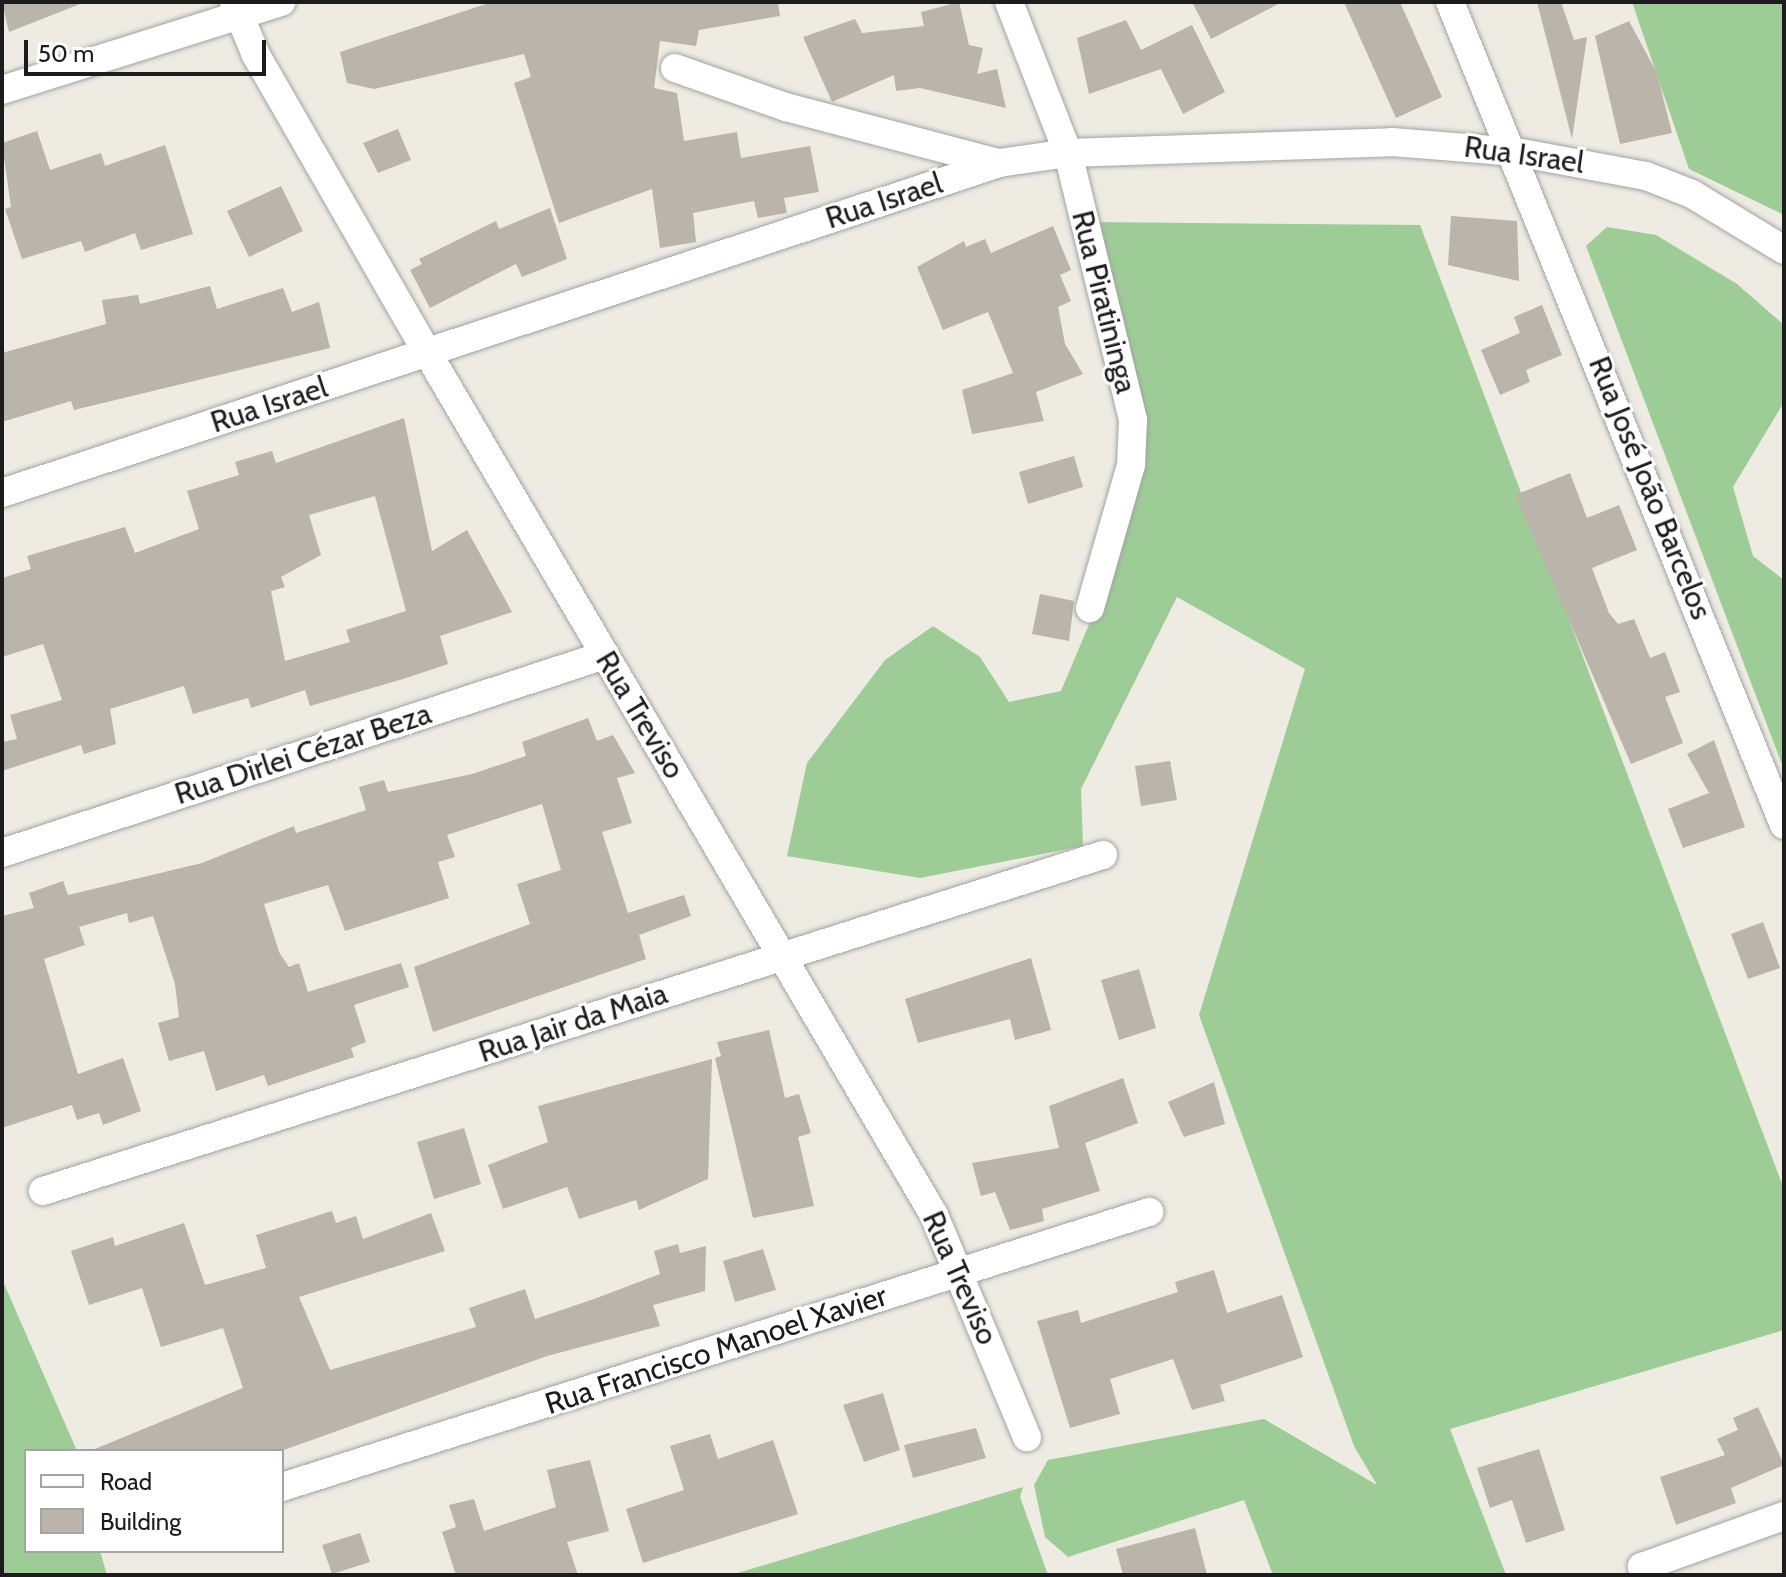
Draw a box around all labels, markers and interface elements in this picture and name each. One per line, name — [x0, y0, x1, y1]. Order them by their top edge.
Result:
scale bar — [28, 24, 270, 74]
text: 50 m — [38, 39, 94, 68]
street label: Rua Israel — [1462, 129, 1586, 181]
street label: Rua Israel — [821, 165, 947, 237]
street label: Rua Piratininga — [1064, 207, 1144, 397]
street label: Rua José João Barcelos — [1581, 351, 1719, 625]
street label: Rua Israel — [206, 369, 332, 441]
street label: Rua Treviso — [588, 645, 692, 785]
street label: Rua Dirlei Cézar Beza — [170, 696, 436, 812]
street label: Rua Jair da Maia — [474, 976, 672, 1070]
street label: Rua Treviso — [915, 1206, 1005, 1350]
street label: Rua Francisco Manoel Xavier — [541, 1278, 891, 1422]
legend — [24, 1449, 284, 1553]
text: Road — [100, 1467, 152, 1496]
text: Building — [100, 1507, 181, 1536]

